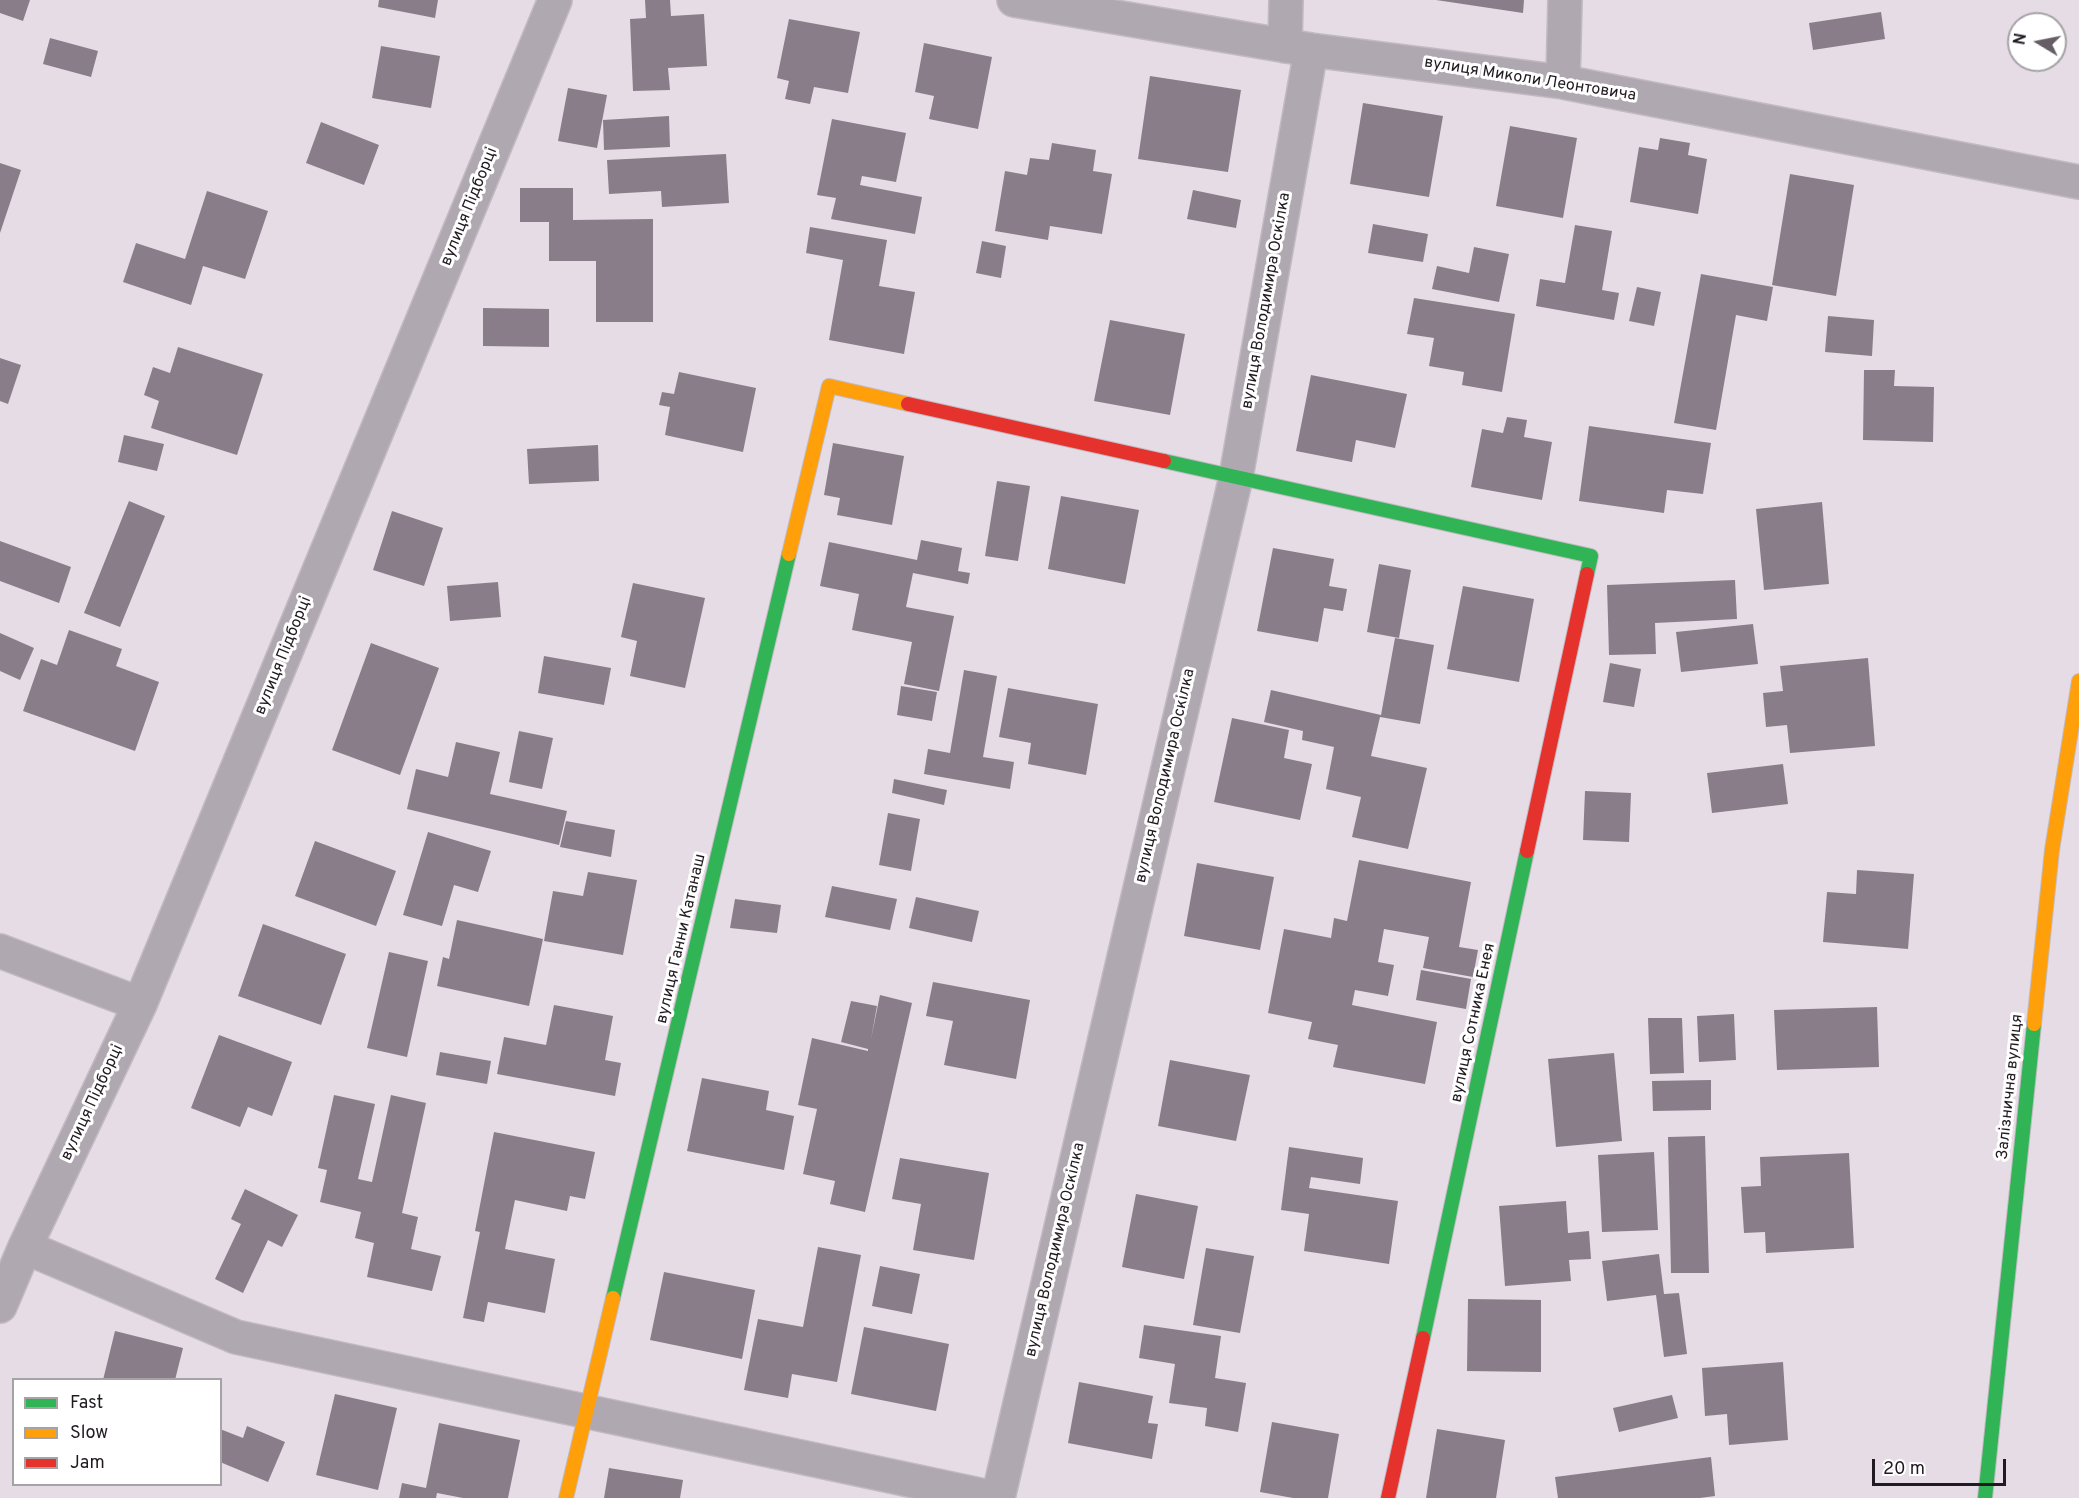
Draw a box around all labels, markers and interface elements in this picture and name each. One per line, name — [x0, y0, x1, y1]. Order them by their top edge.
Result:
north arrow — [2007, 12, 2067, 72]
text: N — [2010, 32, 2032, 47]
street label: вулиця Миколи Леонтовича — [1423, 54, 1637, 106]
street label: вулиця Підборці — [438, 145, 502, 269]
street label: вулиця Володимира Оскілка — [1239, 191, 1295, 411]
street label: вулиця Підборці — [252, 594, 316, 718]
street label: вулиця Володимира Оскілка — [1132, 667, 1200, 885]
street label: вулиця Ганни Катанаш — [653, 852, 711, 1026]
street label: вулиця Сотника Енея — [1448, 942, 1500, 1104]
street label: Залізнична вулиця — [1994, 1013, 2028, 1161]
street label: вулиця Підборці — [58, 1042, 128, 1164]
street label: вулиця Володимира Оскілка — [1022, 1141, 1090, 1359]
legend — [12, 1378, 222, 1486]
text: Fast — [70, 1392, 103, 1415]
text: Slow — [70, 1422, 108, 1445]
scale bar — [1875, 1447, 2008, 1485]
text: Jam — [70, 1452, 105, 1475]
text: 20 m — [1883, 1458, 1925, 1481]

